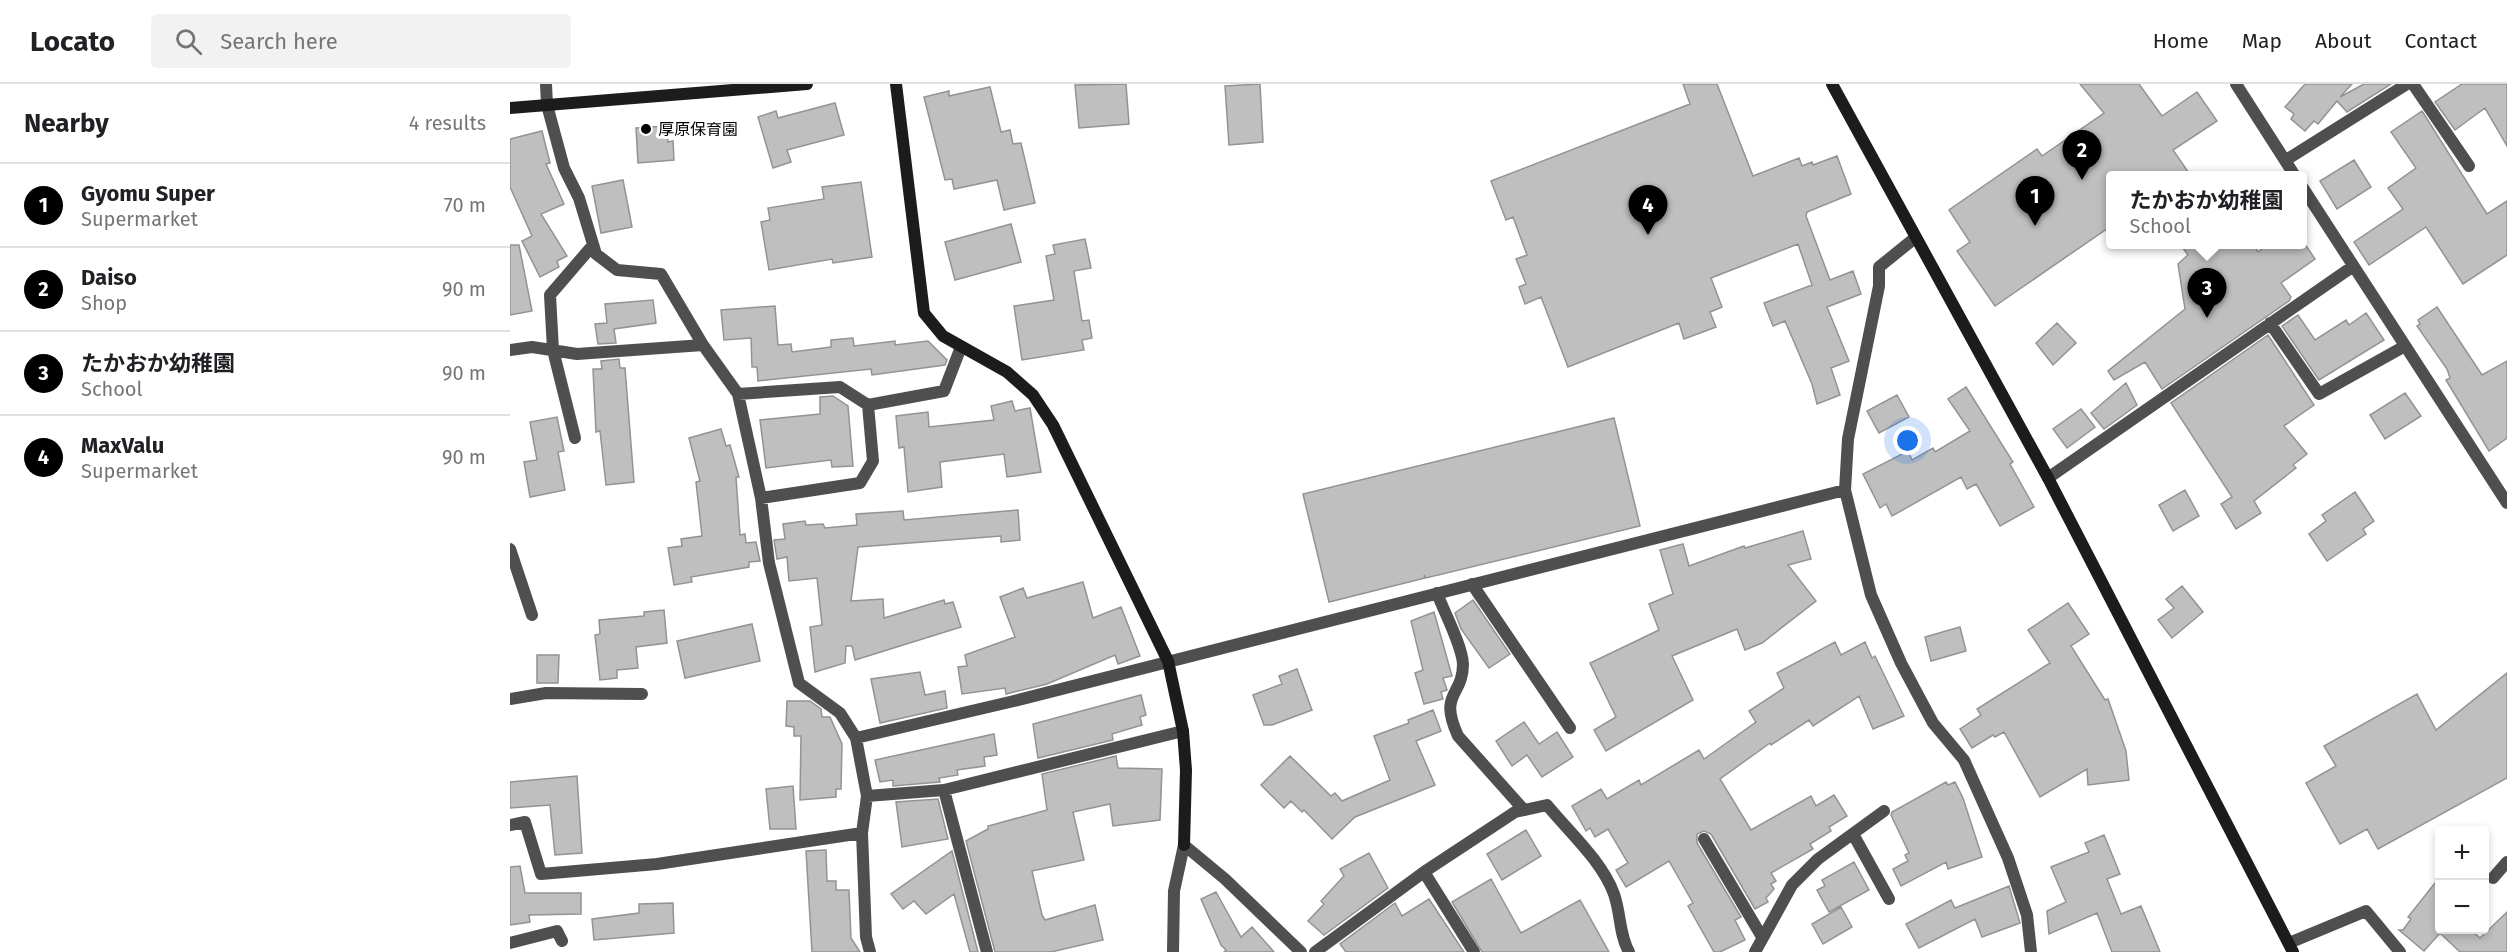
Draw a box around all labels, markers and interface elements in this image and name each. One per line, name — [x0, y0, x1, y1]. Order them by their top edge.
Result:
search box — [151, 14, 571, 68]
text: Locato — [30, 25, 115, 58]
icon: search — [172, 25, 205, 58]
text: Search here — [220, 28, 338, 55]
text: Home — [2153, 28, 2209, 54]
text: Map — [2242, 28, 2282, 54]
text: About — [2315, 28, 2372, 54]
text: Contact — [2405, 28, 2477, 54]
text: Nearby — [24, 108, 109, 139]
text: 4 results — [409, 111, 486, 135]
place label: 厚原保育園 — [658, 120, 738, 139]
marker: 厚原保育園 — [639, 122, 653, 136]
pin: 2 — [2062, 130, 2102, 180]
popup — [2106, 171, 2307, 249]
pin: 1 — [2016, 176, 2054, 226]
text: Gyomu Super — [81, 180, 215, 207]
pin: 4 — [1628, 186, 1668, 235]
text: たかおか幼稚園 — [2129, 187, 2284, 214]
text: 1 — [39, 193, 48, 217]
text: 70 m — [444, 193, 486, 217]
text: Supermarket — [81, 207, 198, 231]
text: School — [2129, 214, 2191, 238]
text: Daiso — [81, 264, 137, 291]
pin: 3 — [2188, 268, 2226, 318]
text: 2 — [38, 277, 49, 301]
text: 90 m — [442, 277, 486, 301]
text: Shop — [81, 291, 127, 315]
text: たかおか幼稚園 — [81, 350, 235, 377]
text: 3 — [38, 361, 49, 385]
text: 90 m — [442, 361, 486, 385]
text: School — [81, 377, 142, 401]
your location — [1893, 426, 1922, 455]
text: MaxValu — [81, 432, 164, 459]
text: 4 — [38, 445, 49, 469]
text: 90 m — [442, 445, 486, 469]
text: Supermarket — [81, 459, 198, 483]
map controls — [2435, 826, 2489, 934]
button: + — [2435, 826, 2489, 880]
button: − — [2435, 880, 2489, 934]

